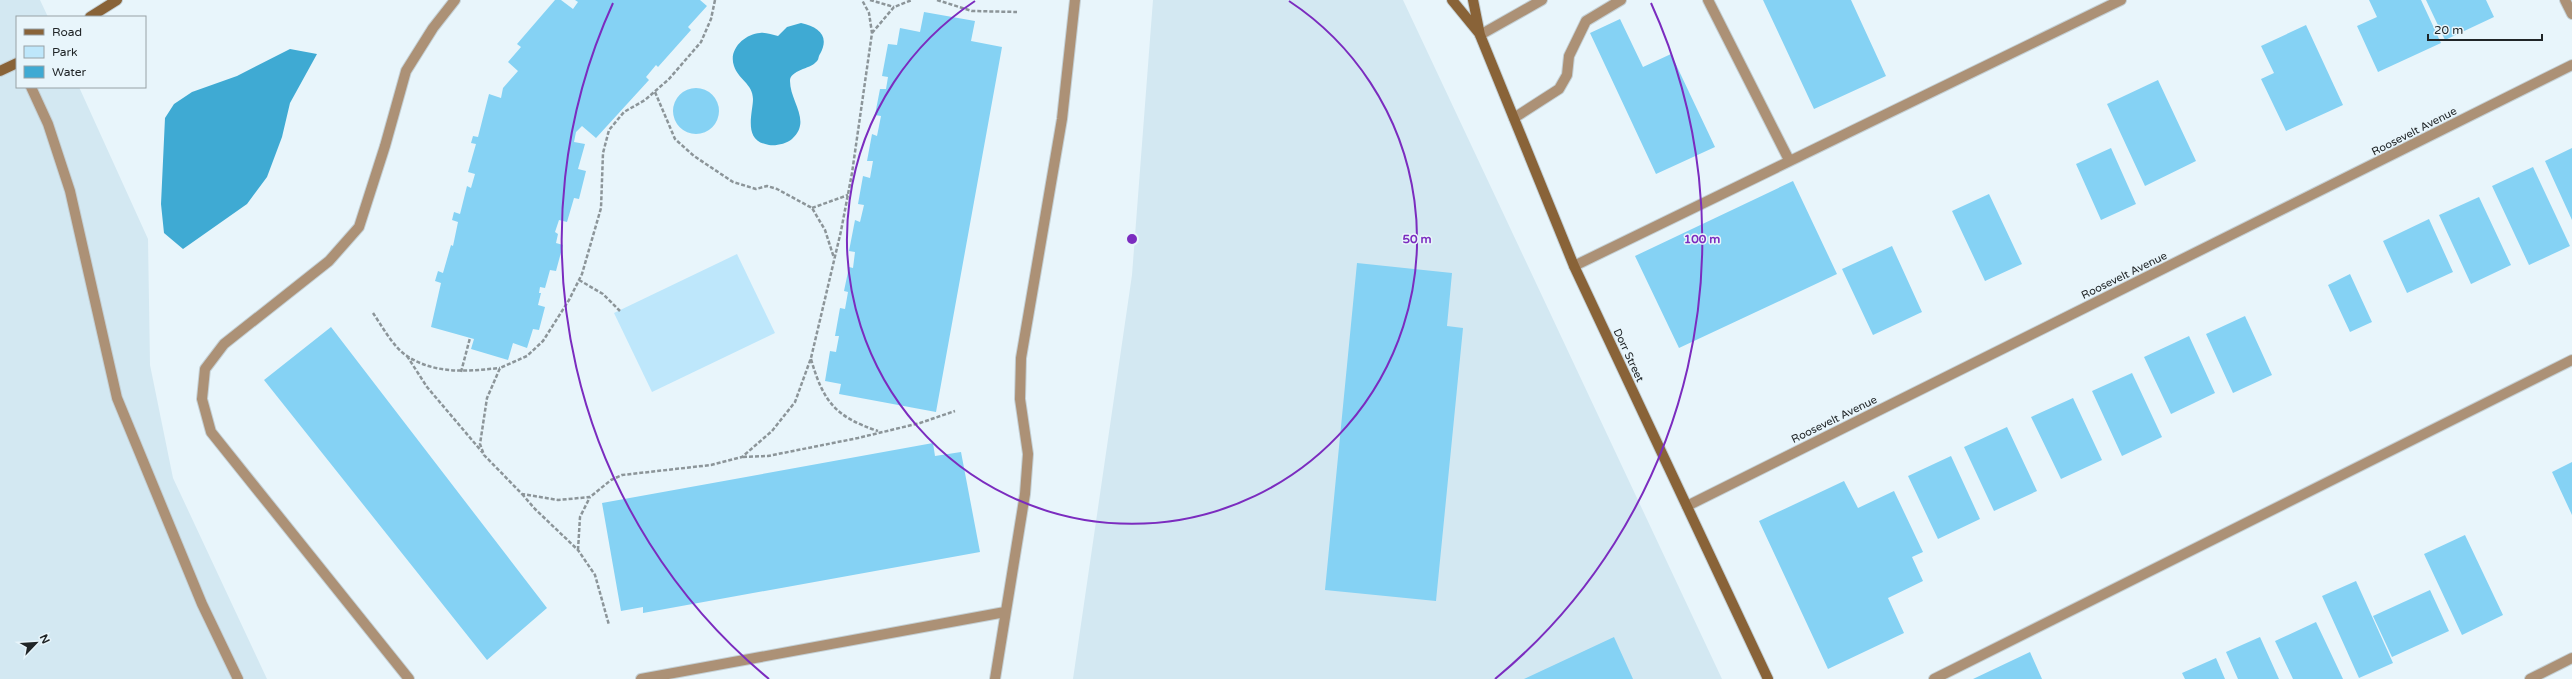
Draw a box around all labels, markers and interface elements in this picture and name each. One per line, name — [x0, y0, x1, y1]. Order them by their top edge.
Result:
legend — [16, 16, 146, 88]
scale bar — [2428, 16, 2542, 42]
text: 20 m — [2434, 23, 2463, 37]
text: Road — [52, 25, 82, 39]
text: Park — [52, 45, 78, 59]
text: Water — [52, 65, 87, 79]
street label: Roosevelt Avenue — [2369, 104, 2459, 159]
centre of rings — [1125, 232, 1139, 246]
text: 50 m — [1402, 232, 1432, 246]
text: 100 m — [1684, 232, 1720, 246]
street label: Roosevelt Avenue — [2079, 249, 2169, 302]
street label: Dorr Street — [1611, 326, 1647, 384]
street label: Roosevelt Avenue — [1789, 393, 1879, 446]
north arrow — [16, 623, 56, 663]
text: N — [37, 632, 52, 646]

